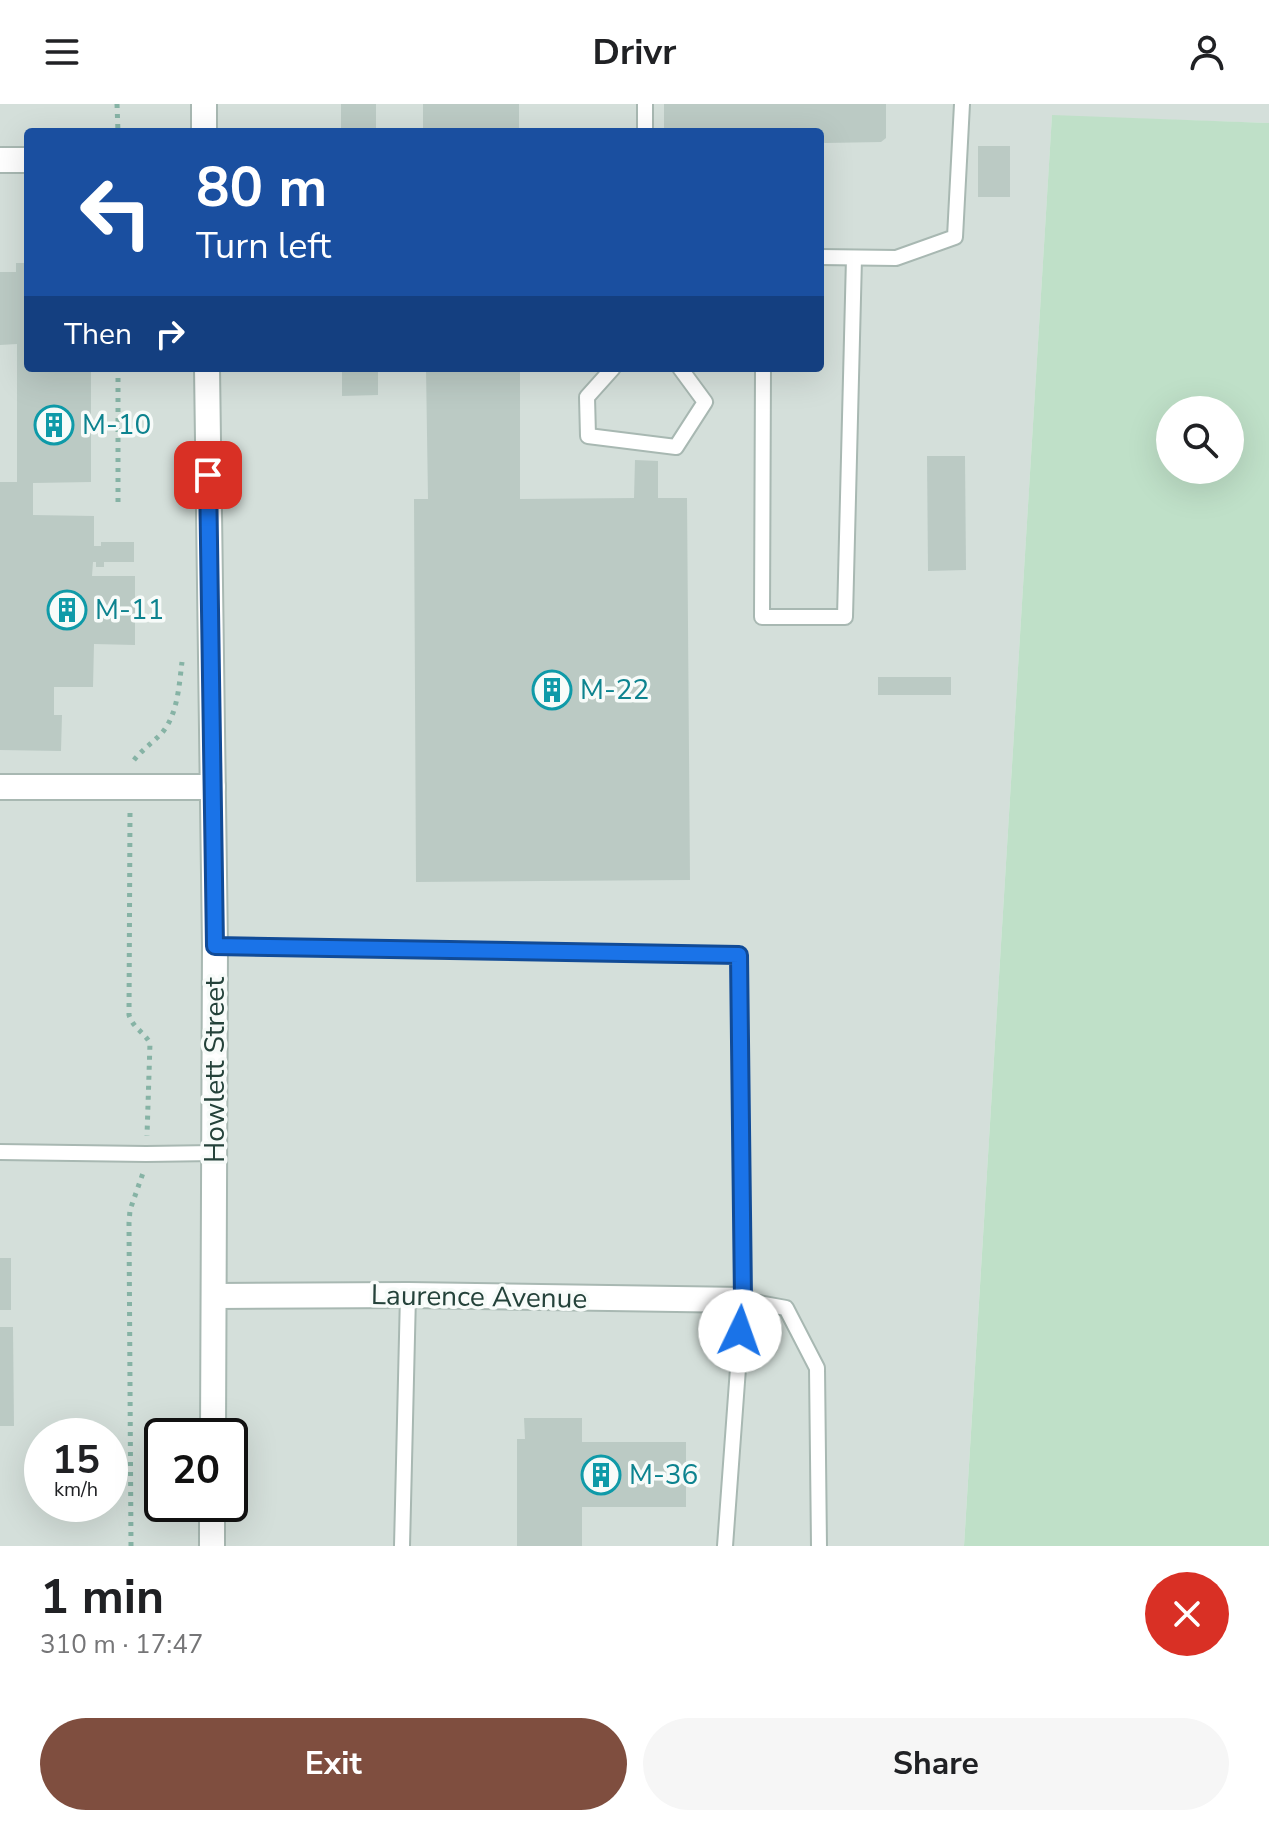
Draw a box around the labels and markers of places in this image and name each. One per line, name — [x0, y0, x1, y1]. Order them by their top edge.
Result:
building icon: M-10 — [33, 404, 75, 446]
place label: M-10 — [82, 406, 151, 444]
pin — [174, 441, 242, 509]
building icon: M-11 — [46, 589, 88, 631]
place label: M-11 — [95, 591, 164, 629]
building icon: M-22 — [531, 669, 573, 711]
place label: M-22 — [580, 671, 649, 709]
building icon: M-36 — [580, 1454, 622, 1496]
place label: M-36 — [629, 1456, 698, 1494]

